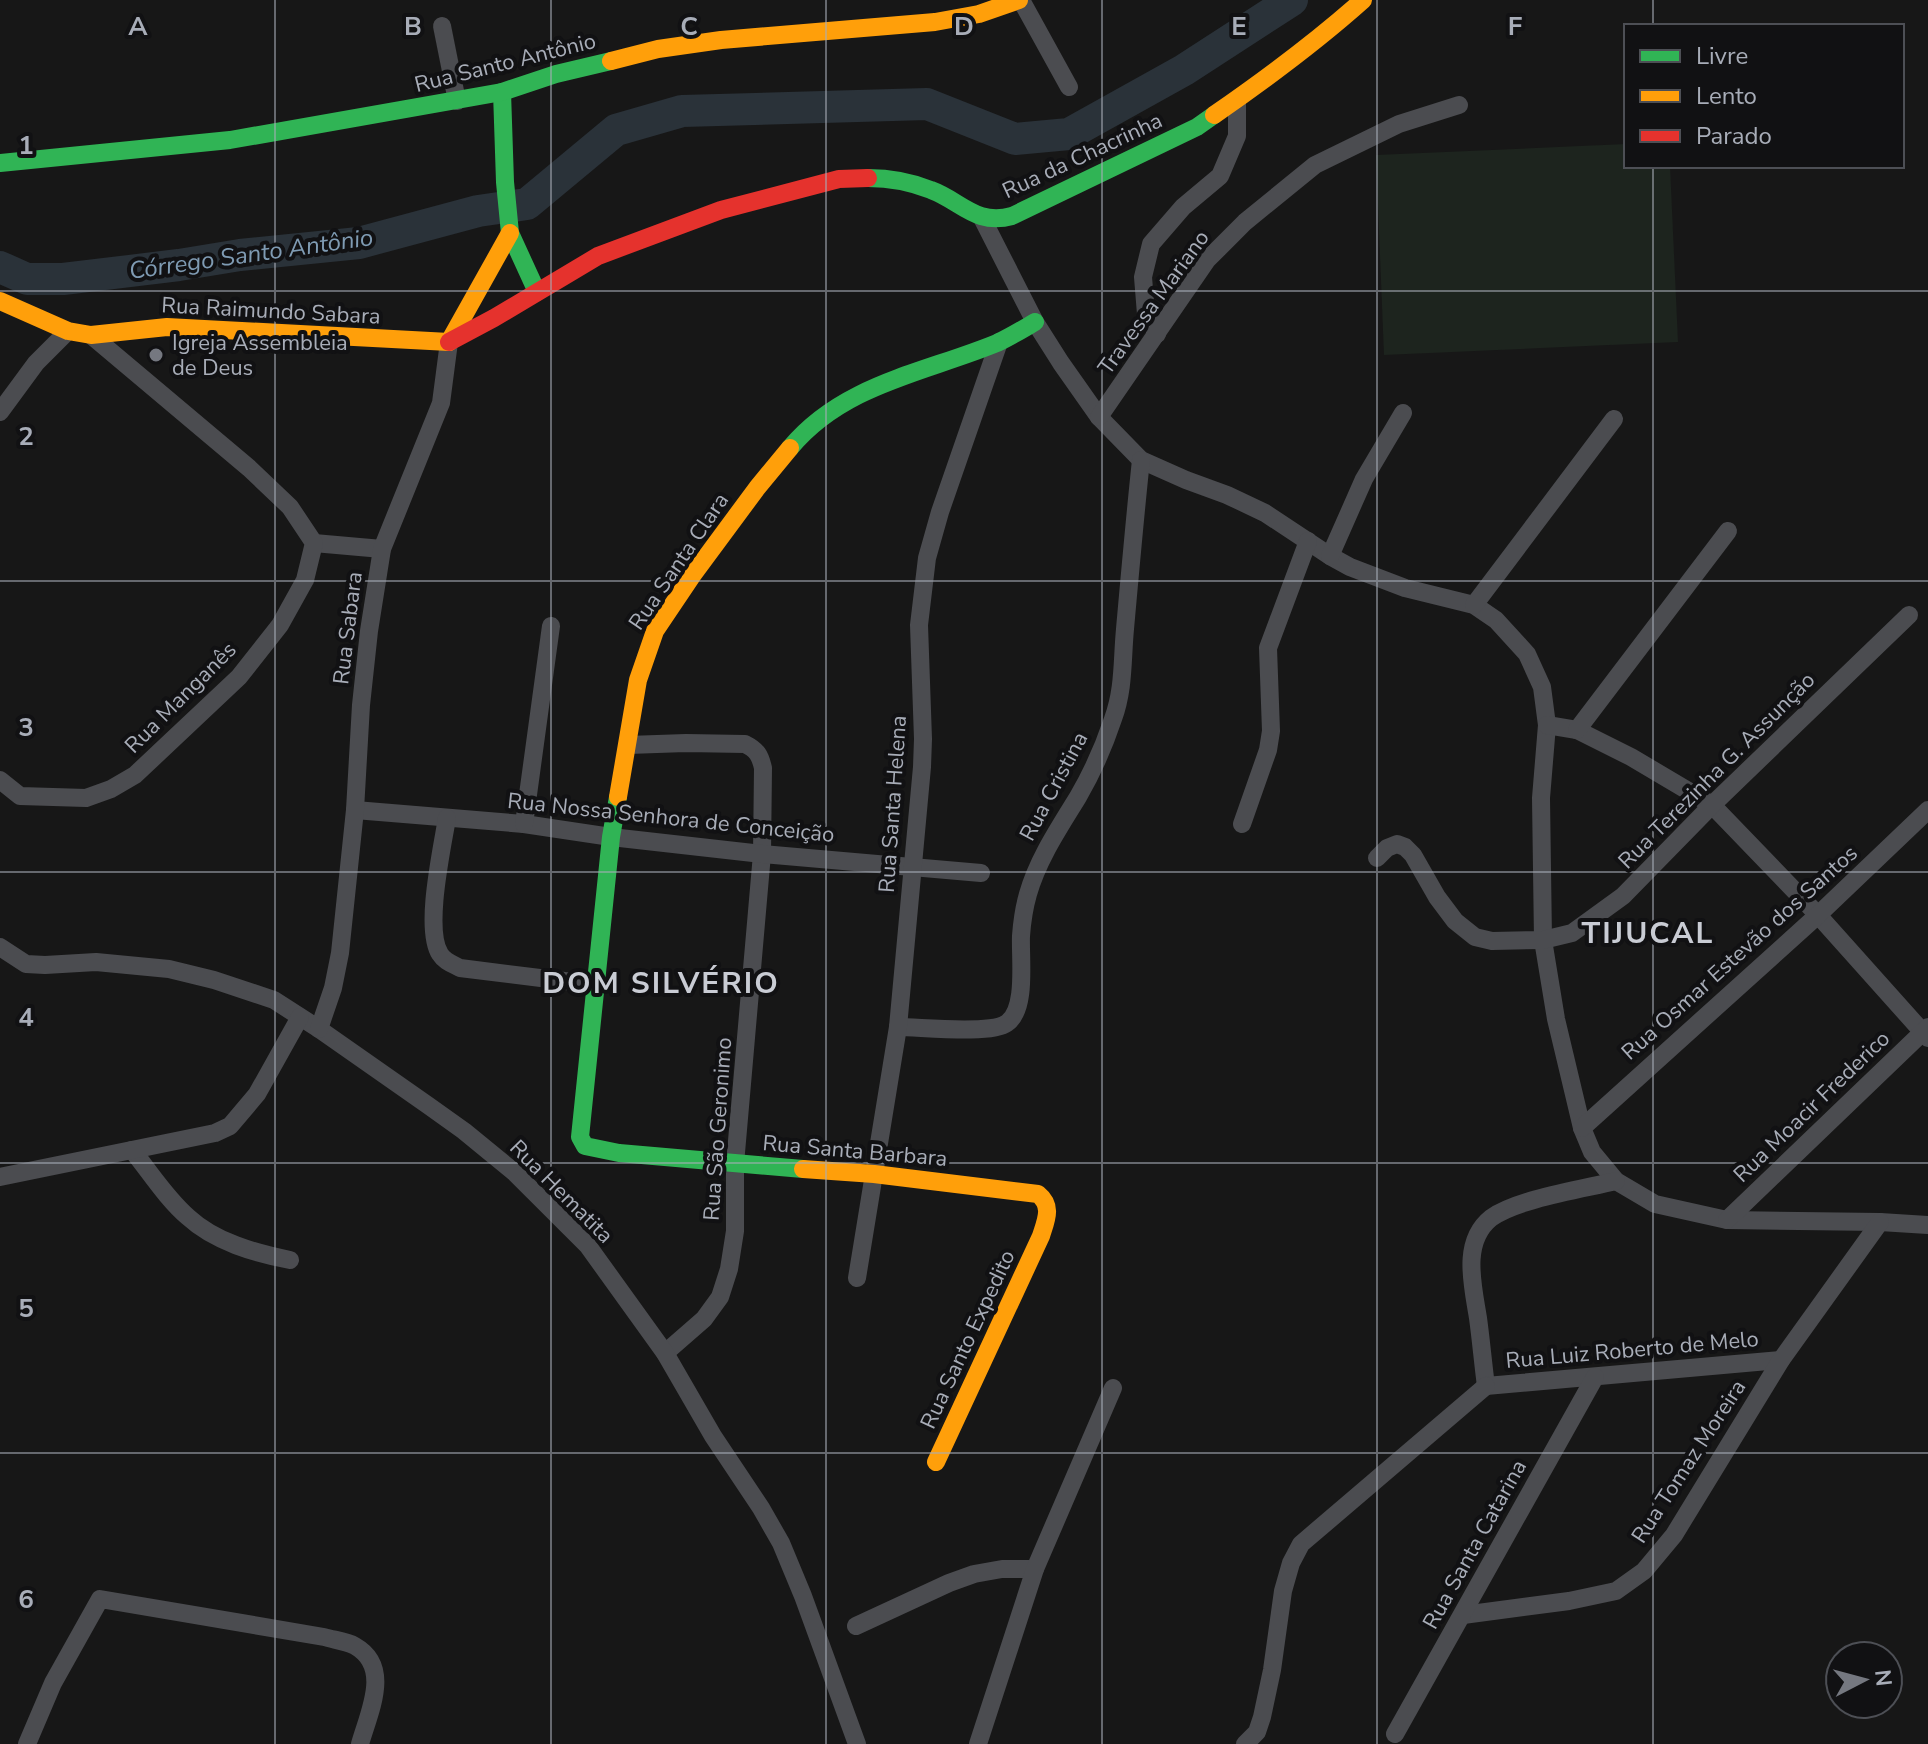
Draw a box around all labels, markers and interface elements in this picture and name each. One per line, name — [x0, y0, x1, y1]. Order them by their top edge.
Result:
text: A — [128, 9, 148, 44]
text: B — [404, 9, 422, 44]
text: C — [680, 9, 698, 44]
text: D — [954, 9, 974, 44]
text: E — [1231, 9, 1247, 44]
text: F — [1508, 9, 1522, 44]
legend — [1624, 24, 1904, 168]
street label: Rua Santo Antônio — [412, 26, 599, 100]
text: Livre — [1696, 40, 1748, 72]
text: Lento — [1696, 80, 1757, 112]
street label: Rua da Chacrinha — [998, 106, 1167, 206]
text: Parado — [1696, 120, 1772, 152]
text: 1 — [18, 128, 34, 163]
water label: Córrego Santo Antônio — [127, 221, 375, 287]
street label: Travessa Mariano — [1091, 224, 1217, 381]
street label: Rua Raimundo Sabara — [161, 290, 381, 332]
place label: Igreja Assembleia de Deus — [172, 328, 348, 383]
marker: Igreja Assembleia de Deus — [147, 346, 165, 364]
text: 2 — [18, 419, 34, 454]
street label: Rua Santa Clara — [622, 487, 736, 636]
street label: Rua Sabara — [326, 570, 370, 686]
street label: Rua Manganês — [118, 635, 243, 760]
street label: Rua Terezinha G. Assunção — [1612, 666, 1822, 876]
text: 3 — [18, 710, 34, 745]
street label: Rua Santa Helena — [872, 714, 914, 894]
street label: Rua Cristina — [1013, 727, 1095, 846]
street label: Rua Nossa Senhora de Conceição — [506, 786, 836, 850]
street label: Rua Osmar Estevão dos Santos — [1615, 838, 1864, 1067]
district label: TIJUCAL — [1582, 913, 1714, 954]
district label: DOM SILVÉRIO — [542, 963, 780, 1004]
text: 4 — [18, 1000, 34, 1035]
street label: Rua Moacir Frederico — [1727, 1024, 1897, 1189]
street label: Rua São Geronimo — [697, 1036, 739, 1222]
street label: Rua Santa Barbara — [761, 1128, 949, 1174]
street label: Rua Hematita — [503, 1133, 620, 1250]
street label: Rua Santo Expedito — [913, 1245, 1023, 1434]
text: 5 — [18, 1291, 34, 1326]
street label: Rua Luiz Roberto de Melo — [1504, 1324, 1760, 1376]
street label: Rua Tomaz Moreira — [1625, 1374, 1753, 1549]
street label: Rua Santa Catarina — [1416, 1454, 1534, 1635]
text: 6 — [18, 1582, 34, 1617]
north arrow — [1824, 1640, 1904, 1720]
text: N — [1867, 1668, 1899, 1688]

